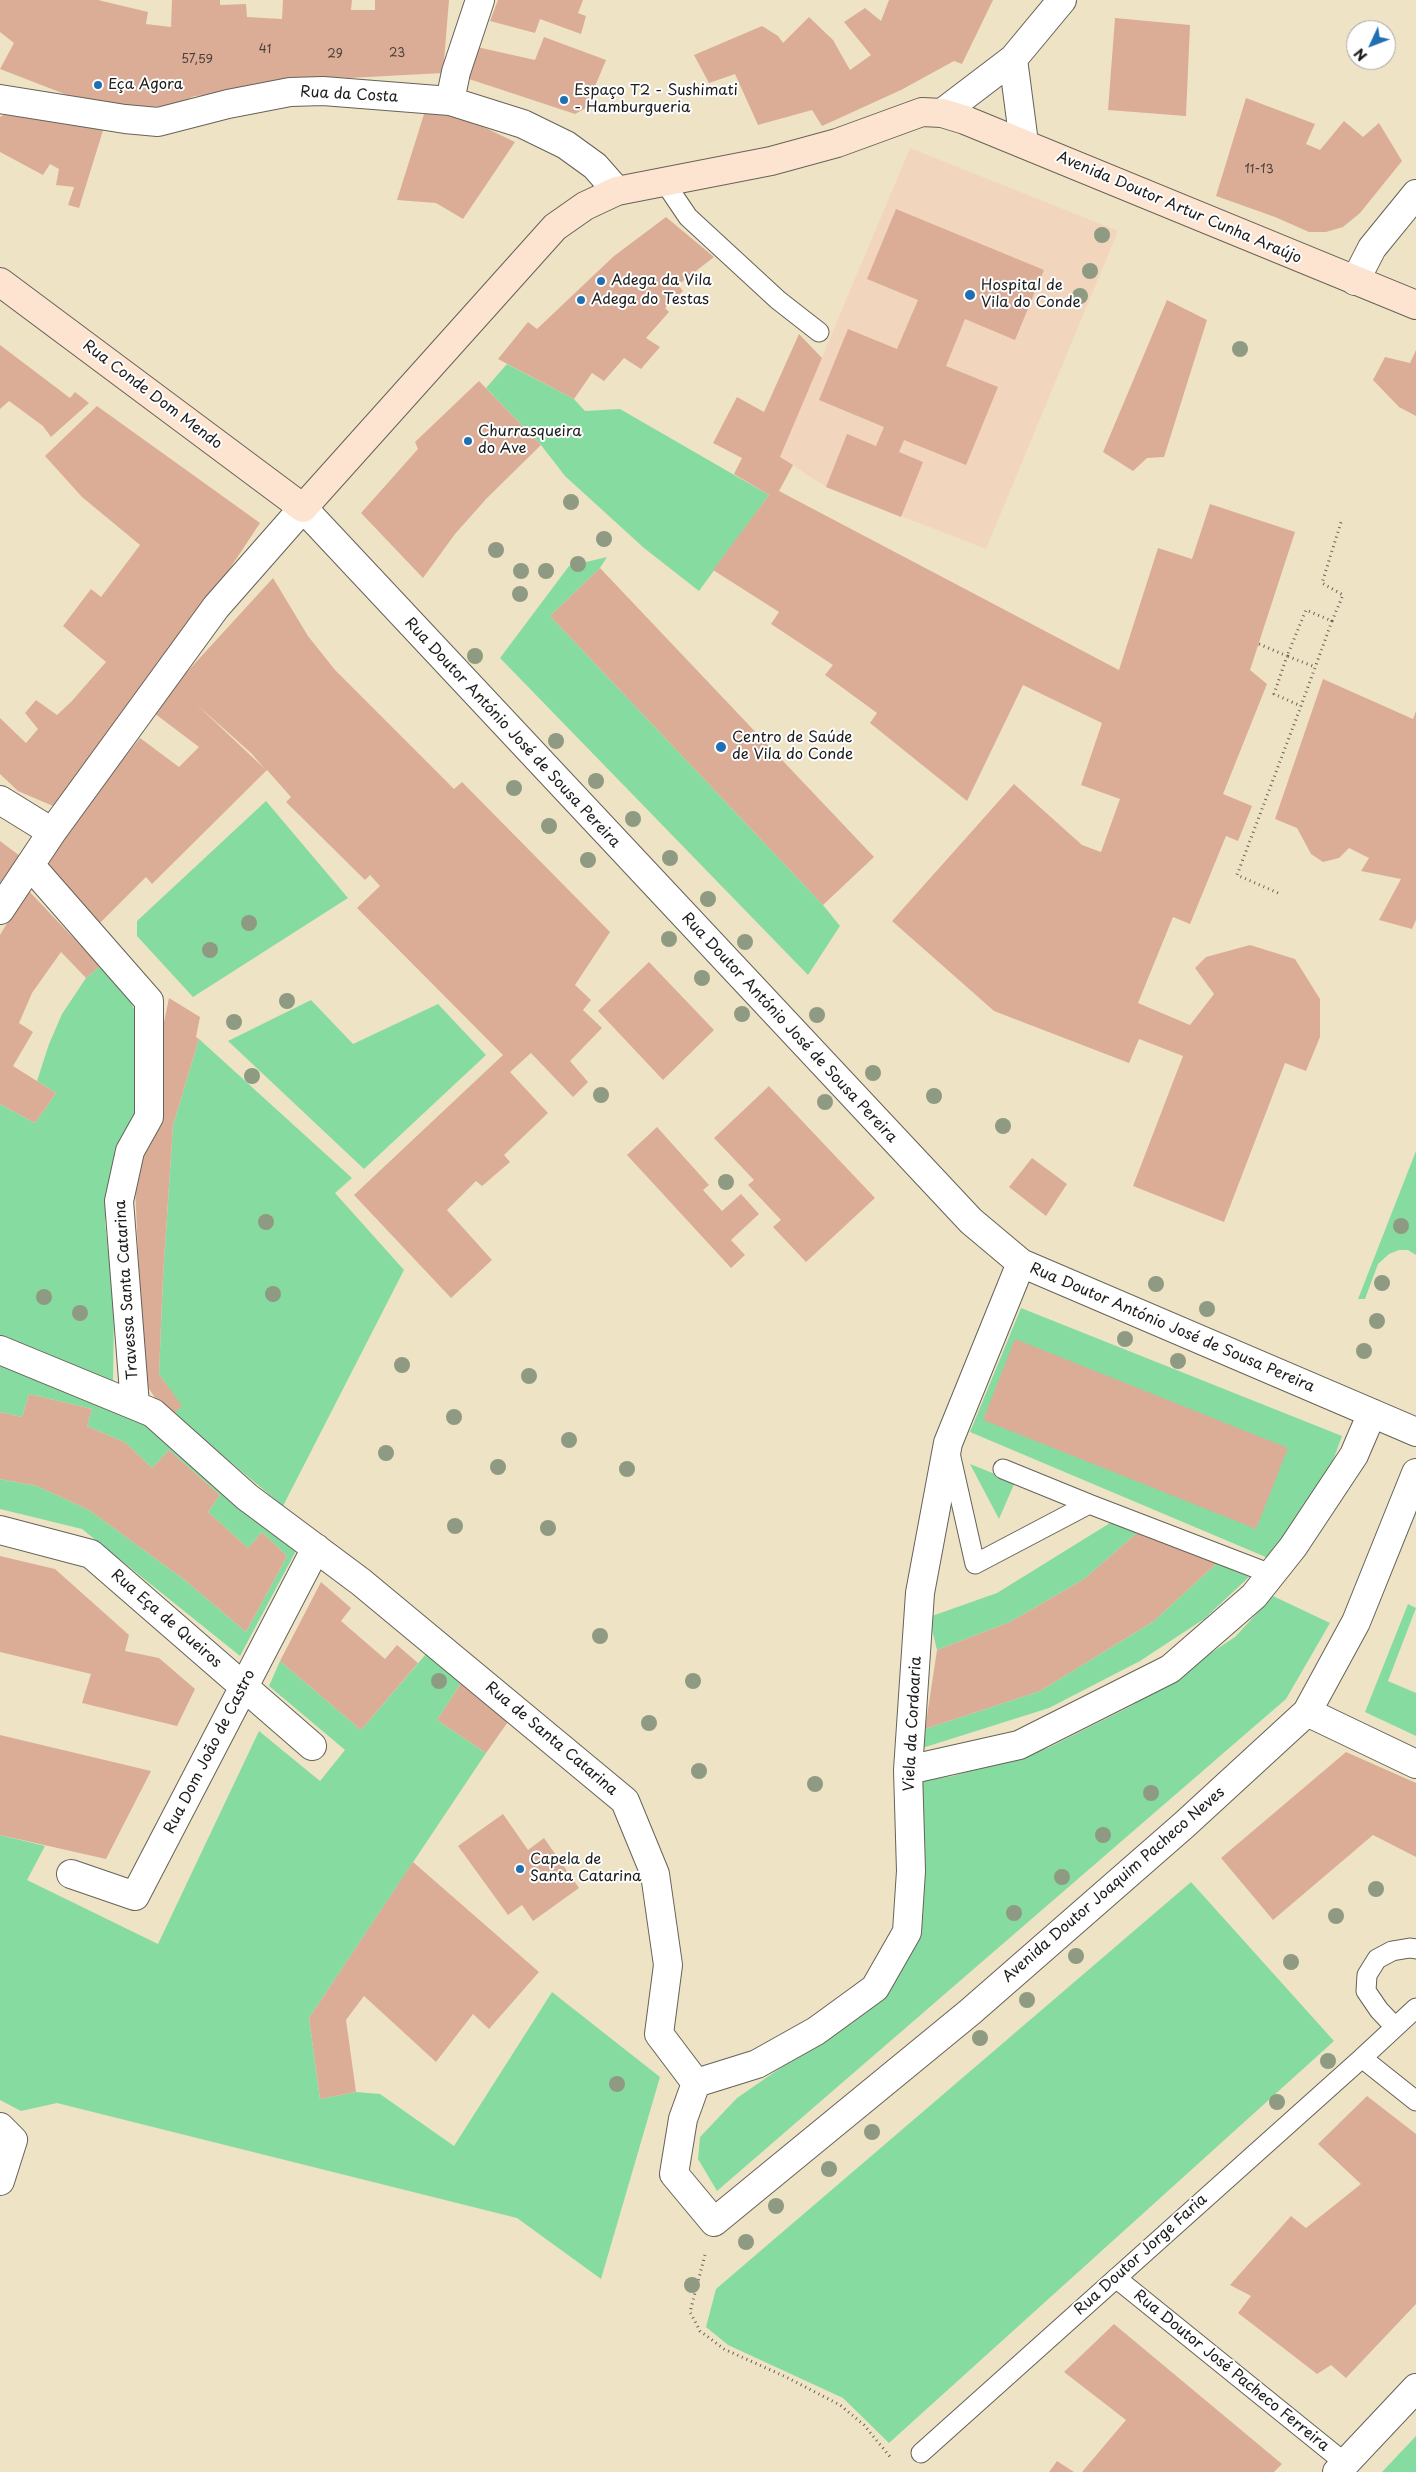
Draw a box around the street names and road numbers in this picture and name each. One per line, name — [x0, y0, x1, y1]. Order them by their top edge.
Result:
street label: Rua da Costa — [300, 83, 398, 107]
street label: Avenida Doutor Artur Cunha Araújo — [1054, 148, 1304, 268]
street label: Rua Conde Dom Mendo — [79, 337, 225, 453]
street label: Rua Doutor António José de Sousa Pereira — [400, 614, 624, 852]
street label: Rua Doutor António José de Sousa Pereira — [677, 909, 901, 1147]
street label: Travessa Santa Catarina — [112, 1200, 142, 1380]
street label: Rua Doutor António José de Sousa Pereira — [1027, 1260, 1317, 1396]
street label: Rua Eça de Queiros — [107, 1566, 225, 1672]
street label: Viela da Cordoaria — [900, 1656, 926, 1792]
street label: Rua Dom João de Castro — [161, 1667, 259, 1837]
street label: Rua de Santa Catarina — [481, 1679, 621, 1799]
street label: Avenida Doutor Joaquim Pacheco Neves — [999, 1784, 1229, 1986]
street label: Rua Doutor Jorge Faria — [1071, 2191, 1211, 2319]
street label: Rua Doutor José Pacheco Ferreira — [1130, 2287, 1332, 2455]

